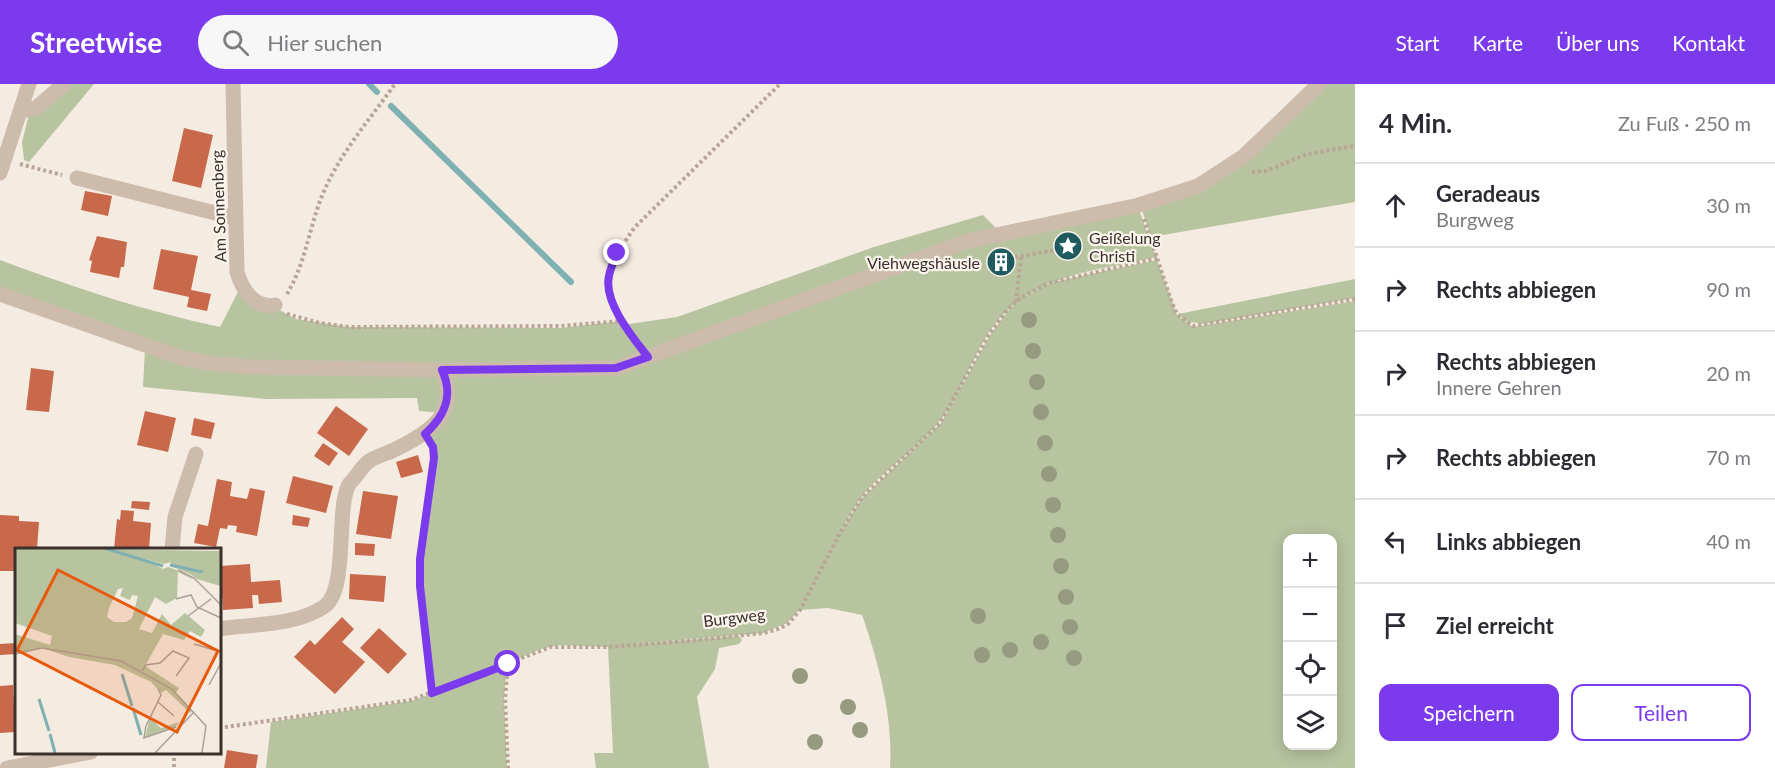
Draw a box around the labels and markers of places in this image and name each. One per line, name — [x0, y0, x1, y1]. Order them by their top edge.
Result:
place label: Geißelung Christi — [1089, 228, 1161, 265]
place icon: Geißelung Christi — [1052, 230, 1084, 262]
building icon: Viehwegshäusle — [985, 246, 1017, 278]
place label: Viehwegshäusle — [867, 253, 980, 272]

